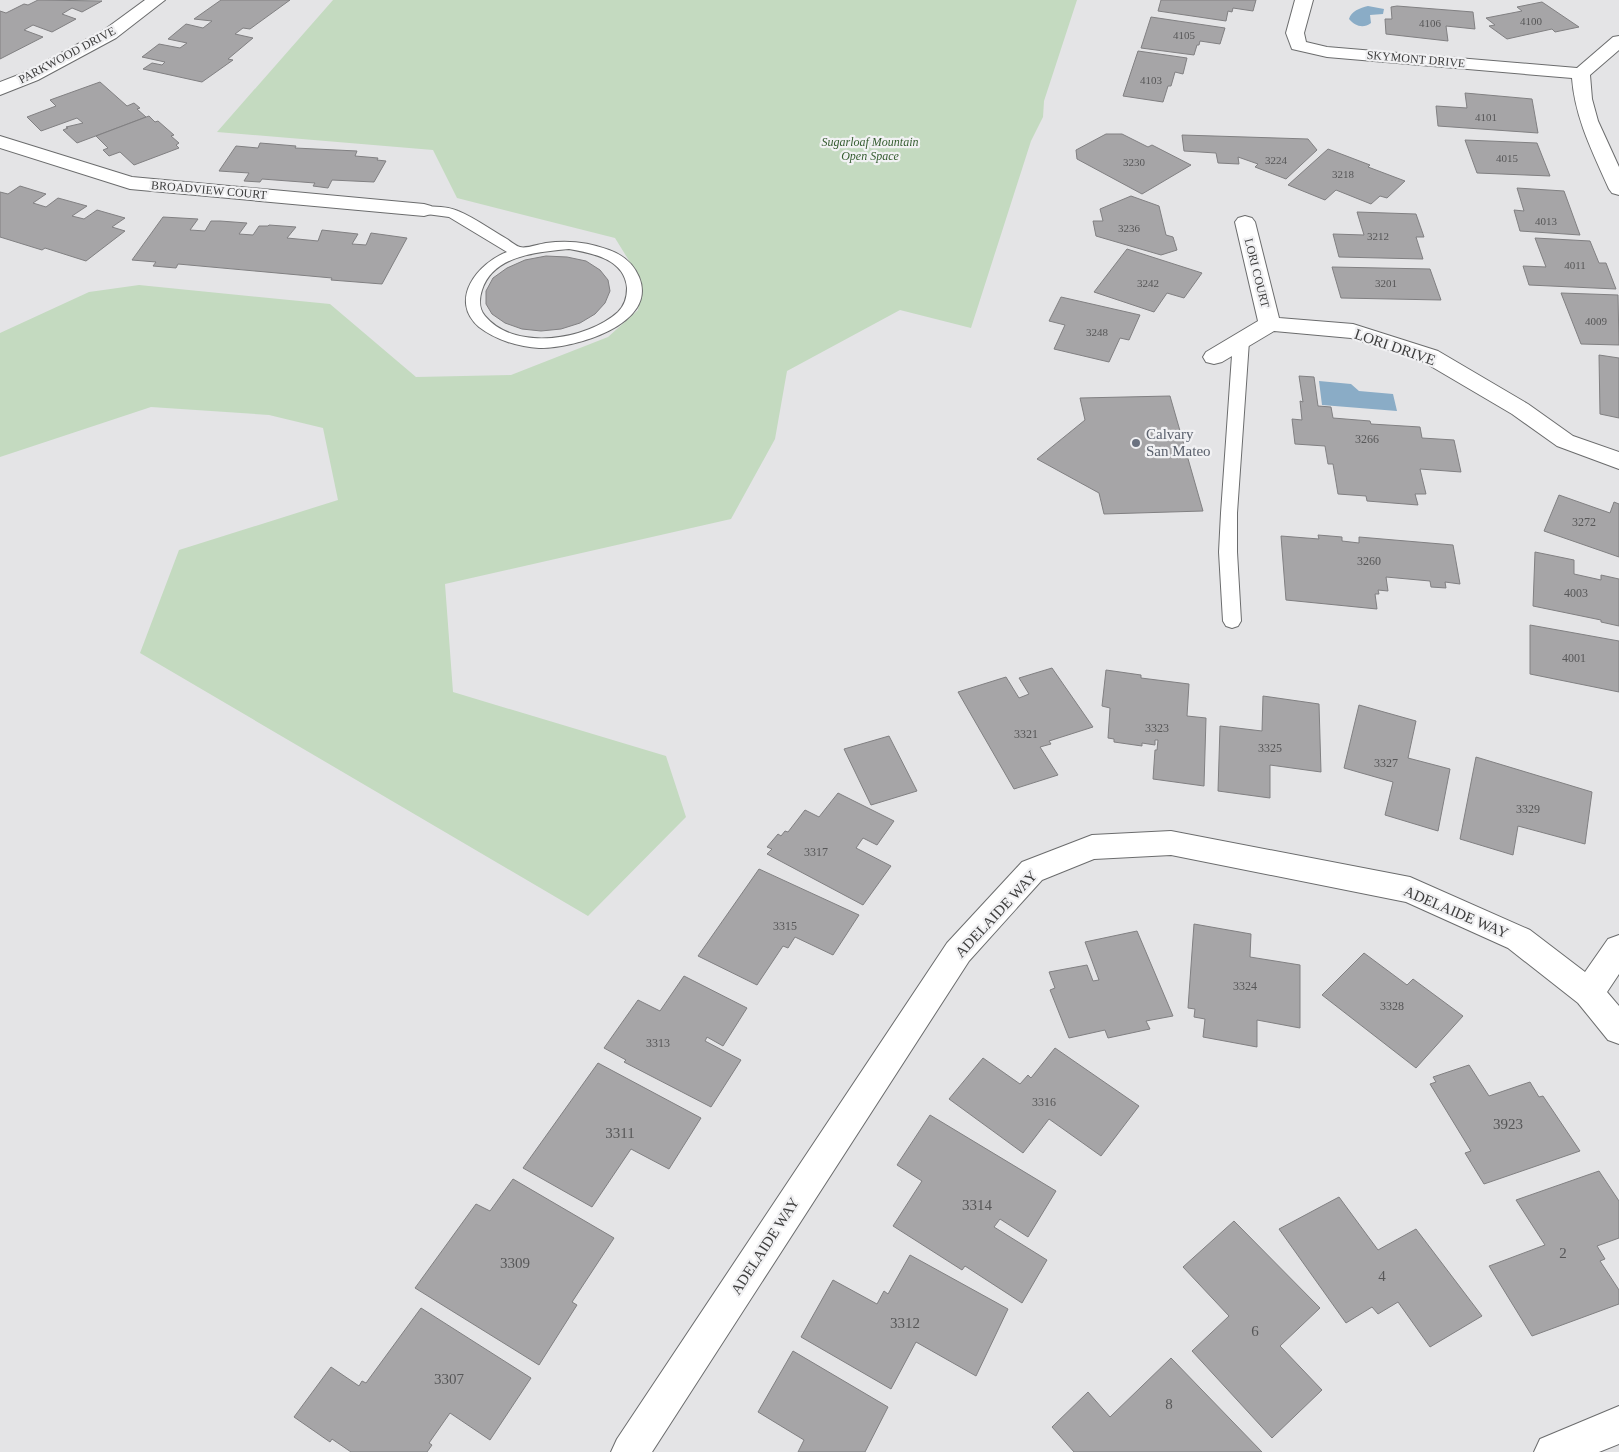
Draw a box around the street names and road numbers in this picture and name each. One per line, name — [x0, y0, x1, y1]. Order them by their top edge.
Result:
street label: PARKWOOD DRIVE — [16, 23, 118, 87]
street label: SKYMONT DRIVE — [1366, 48, 1466, 70]
street label: BROADVIEW COURT — [151, 178, 268, 202]
street label: LORI COURT — [1242, 237, 1273, 310]
street label: LORI DRIVE — [1352, 326, 1438, 368]
street label: ADELAIDE WAY — [952, 867, 1040, 960]
street label: ADELAIDE WAY — [1401, 883, 1511, 941]
street label: ADELAIDE WAY — [728, 1195, 802, 1297]

